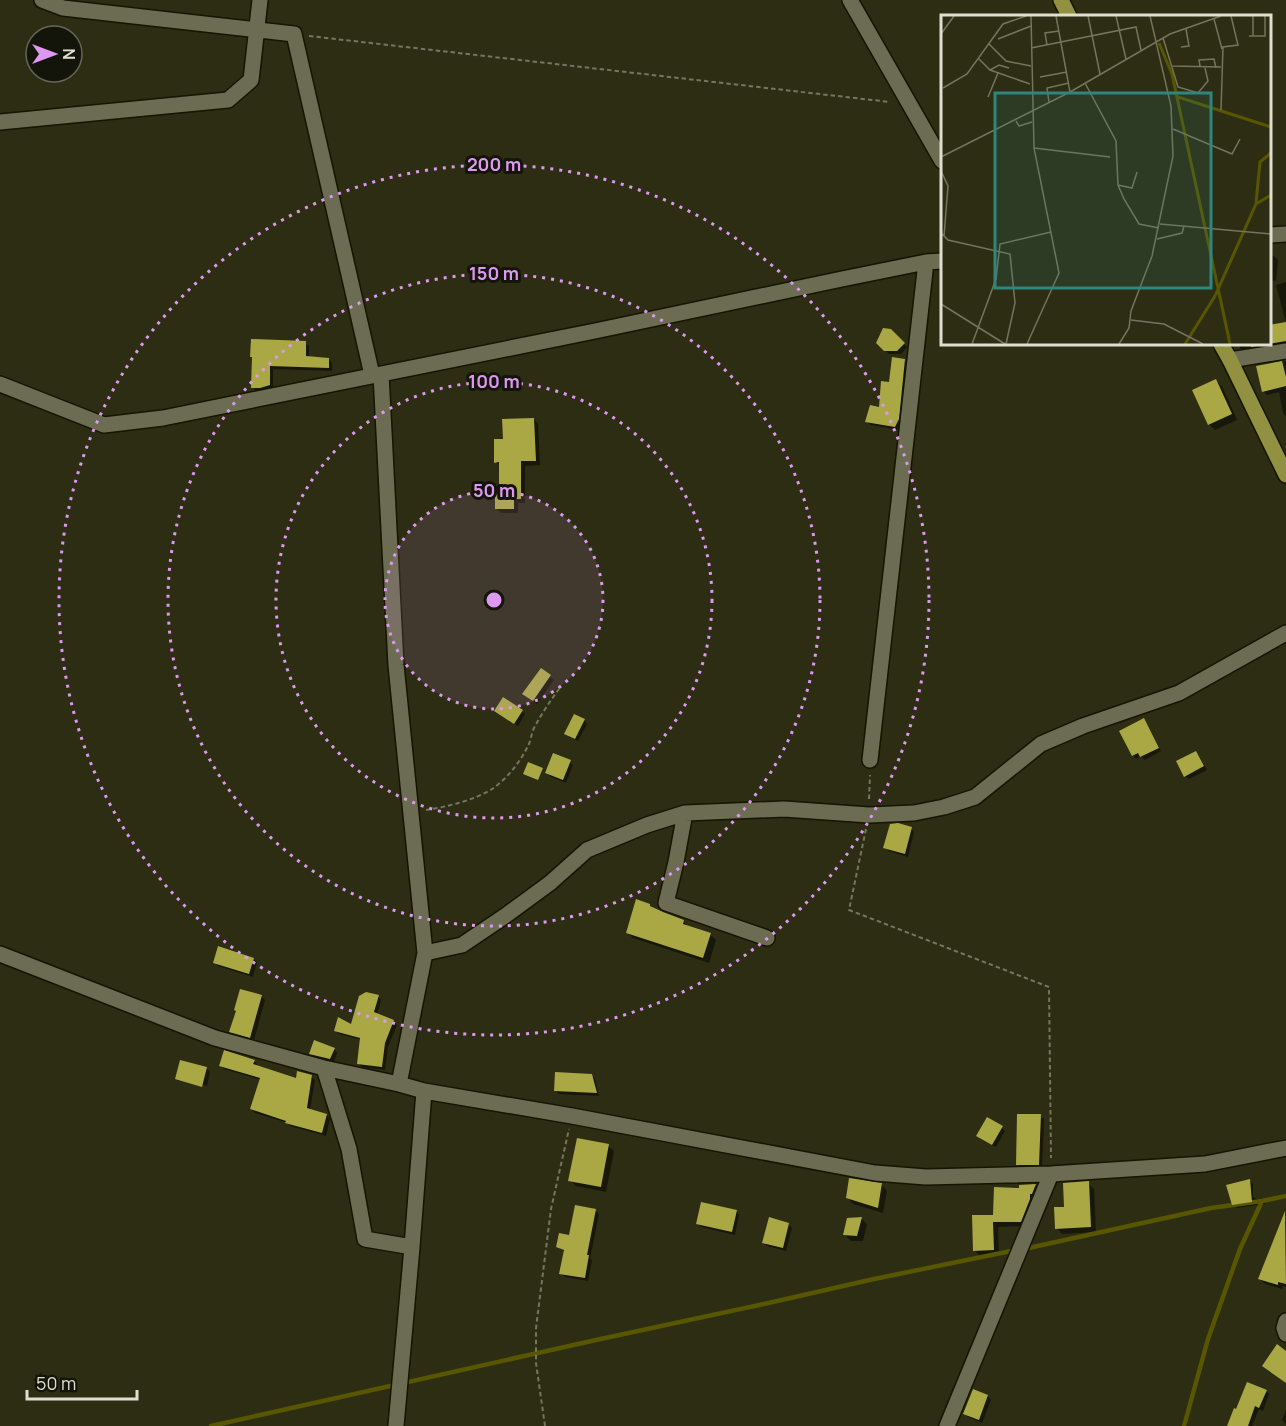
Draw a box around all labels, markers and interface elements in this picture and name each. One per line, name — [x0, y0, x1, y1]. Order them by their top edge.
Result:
inset map — [941, 15, 1271, 345]
north arrow — [24, 24, 84, 84]
text: N — [58, 48, 80, 60]
text: 200 m — [467, 152, 521, 176]
text: 150 m — [469, 261, 519, 285]
text: 100 m — [468, 369, 520, 393]
text: 50 m — [473, 478, 515, 502]
centre of rings — [484, 590, 504, 610]
scale bar — [27, 1363, 136, 1401]
text: 50 m — [36, 1371, 76, 1395]

